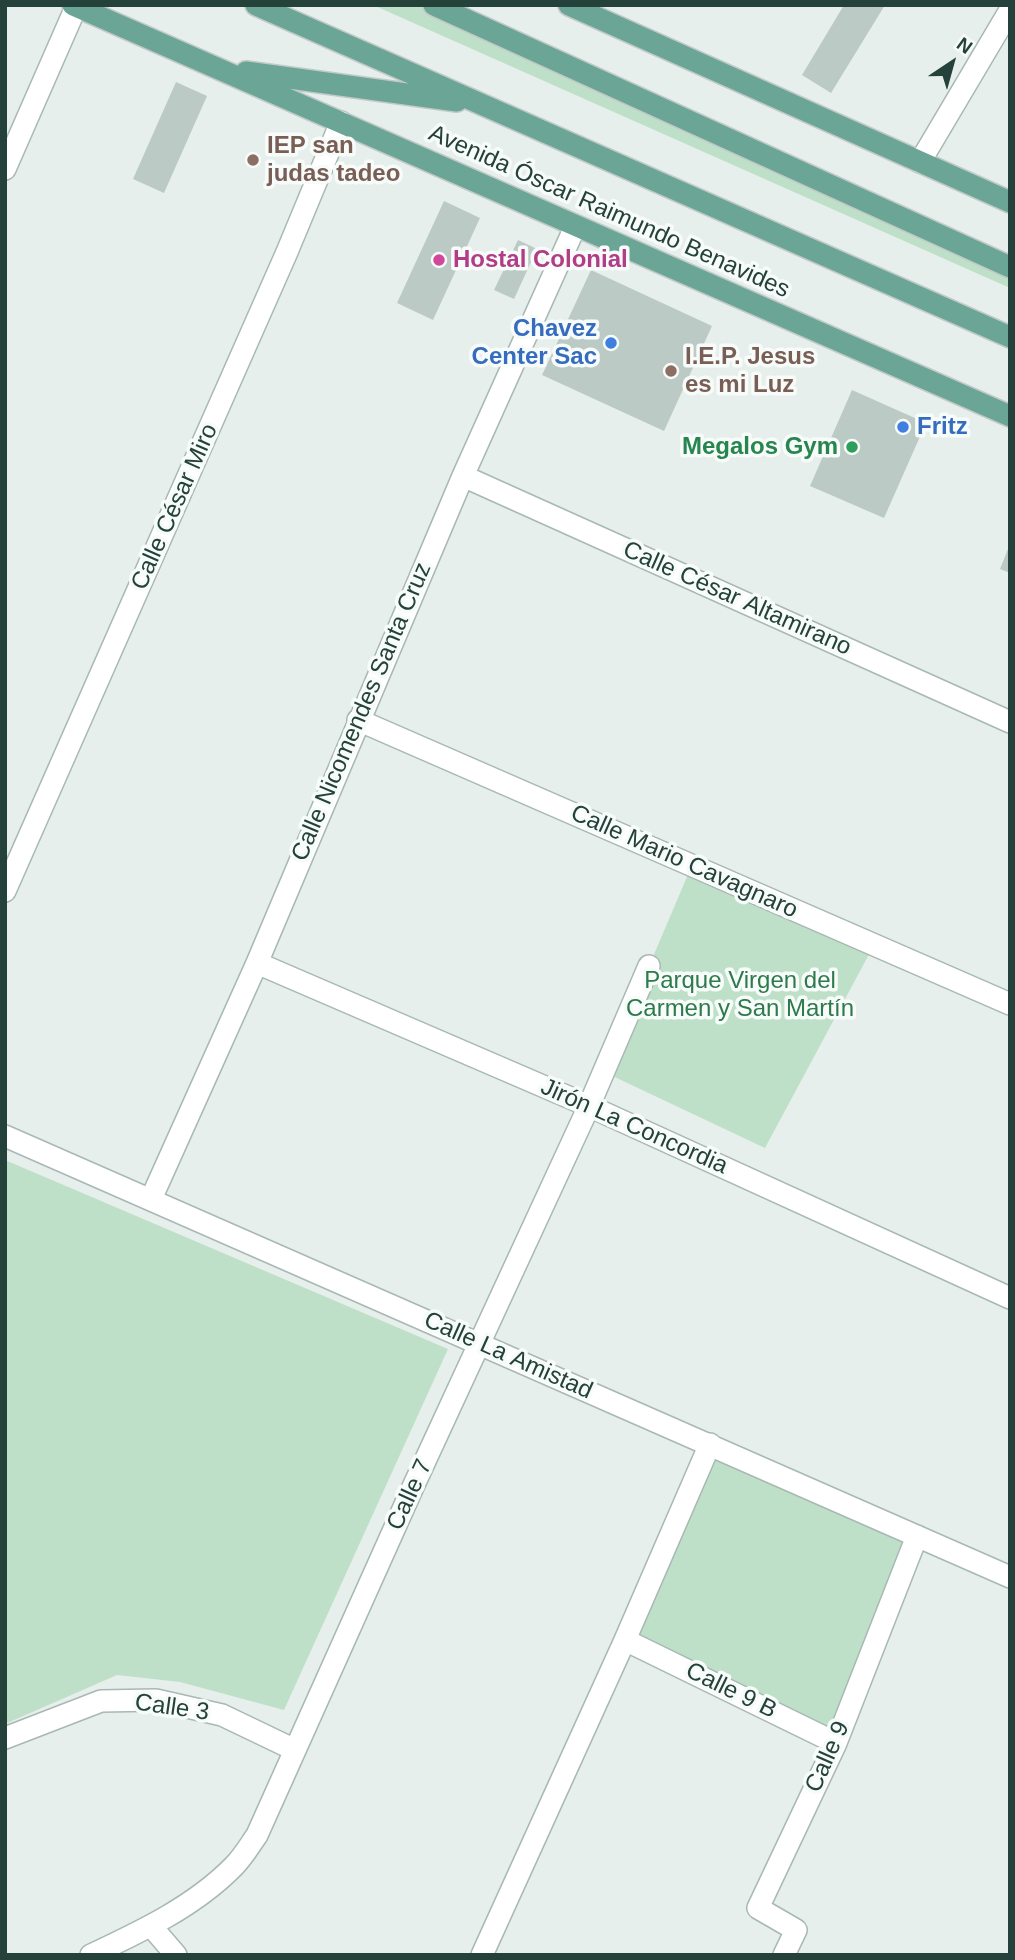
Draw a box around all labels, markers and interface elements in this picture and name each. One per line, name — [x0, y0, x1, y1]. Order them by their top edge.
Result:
north arrow — [917, 28, 987, 98]
text: N — [953, 33, 976, 58]
street label: Avenida Óscar Raimundo Benavides — [424, 119, 794, 305]
place label: IEP san judas tadeo — [267, 132, 400, 188]
marker: IEP san judas tadeo — [245, 152, 261, 168]
place label: Hostal Colonial — [453, 246, 628, 274]
marker: Hostal Colonial — [431, 252, 447, 268]
place label: Chavez Center Sac — [472, 315, 597, 371]
marker: Chavez Center Sac — [603, 335, 619, 351]
place label: I.E.P. Jesus es mi Luz — [685, 343, 815, 399]
marker: I.E.P. Jesus es mi Luz — [663, 363, 679, 379]
place label: Fritz — [917, 413, 968, 441]
marker: Fritz — [895, 419, 911, 435]
street label: Calle César Miro — [126, 420, 224, 594]
place label: Megalos Gym — [682, 433, 838, 461]
marker: Megalos Gym — [844, 439, 860, 455]
street label: Calle César Altamirano — [618, 536, 856, 662]
street label: Calle Nicomendes Santa Cruz — [286, 558, 438, 866]
street label: Calle Mario Cavagnaro — [566, 799, 802, 925]
park label: Parque Virgen del Carmen y San Martín — [626, 967, 854, 1023]
street label: Jirón La Concordia — [536, 1073, 732, 1181]
street label: Calle La Amistad — [419, 1306, 597, 1406]
street label: Calle 7 — [381, 1455, 439, 1535]
street label: Calle 9 B — [681, 1657, 781, 1725]
street label: Calle 3 — [133, 1689, 211, 1727]
street label: Calle 9 — [800, 1717, 856, 1797]

